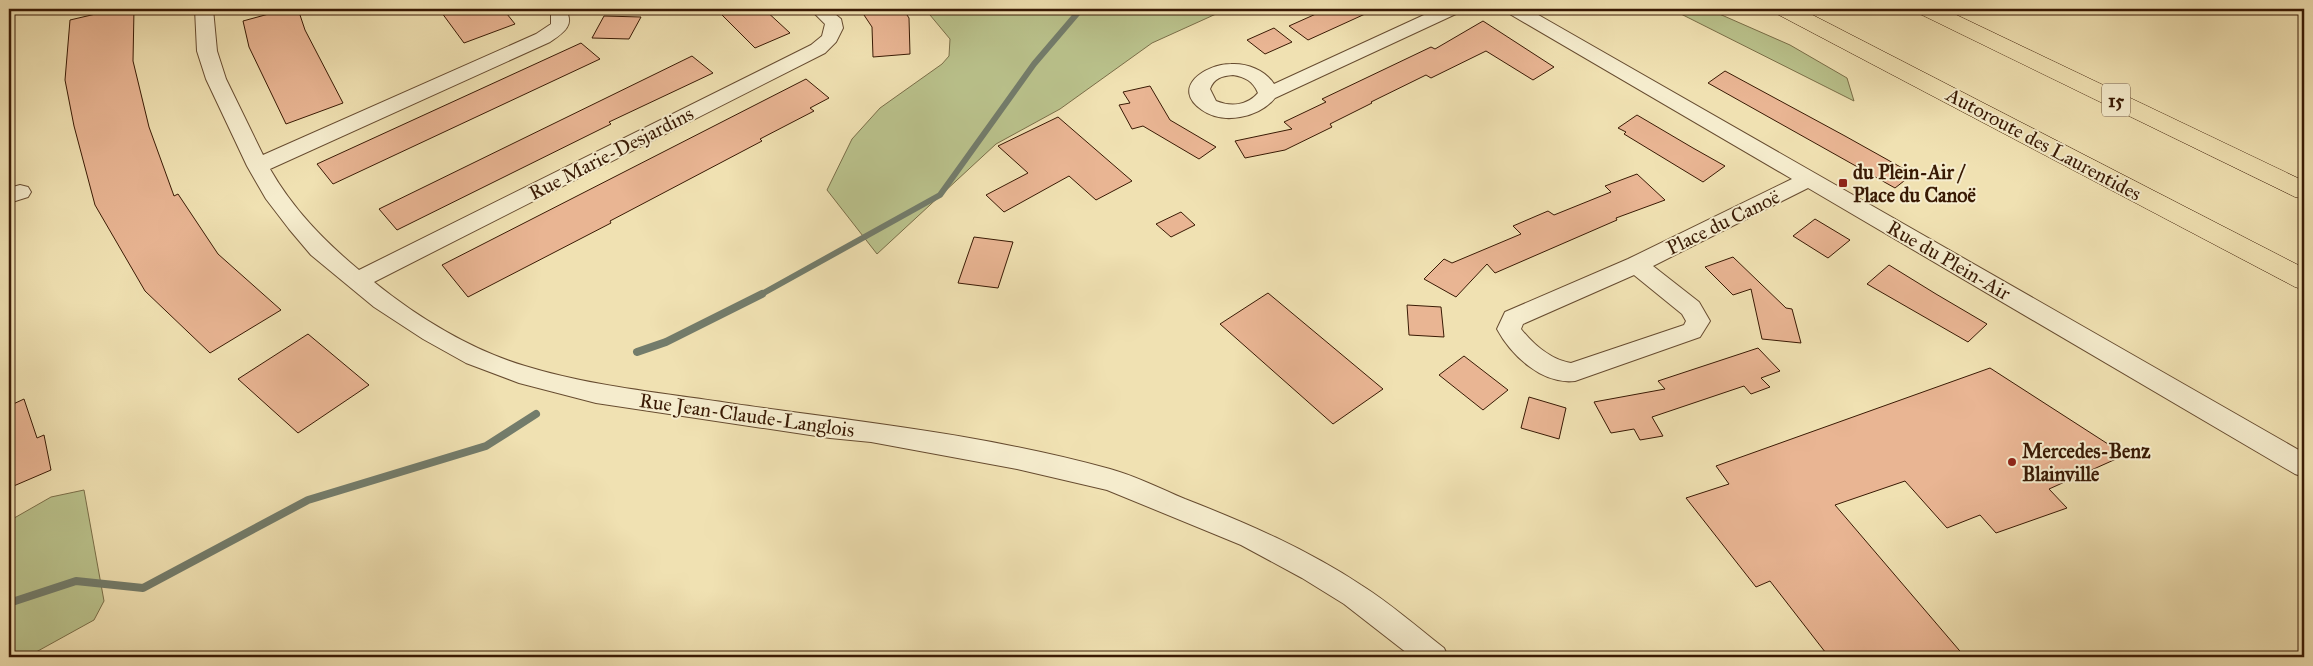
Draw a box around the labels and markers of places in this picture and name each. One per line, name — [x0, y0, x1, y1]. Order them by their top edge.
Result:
place label: du Plein-Air / Place du Canoë — [1853, 160, 1977, 207]
marker: du Plein-Air / Place du Canoë — [1837, 177, 1849, 189]
place label: Mercedes-Benz Blainville — [2022, 439, 2151, 486]
marker: Mercedes-Benz Blainville — [2006, 456, 2018, 468]

